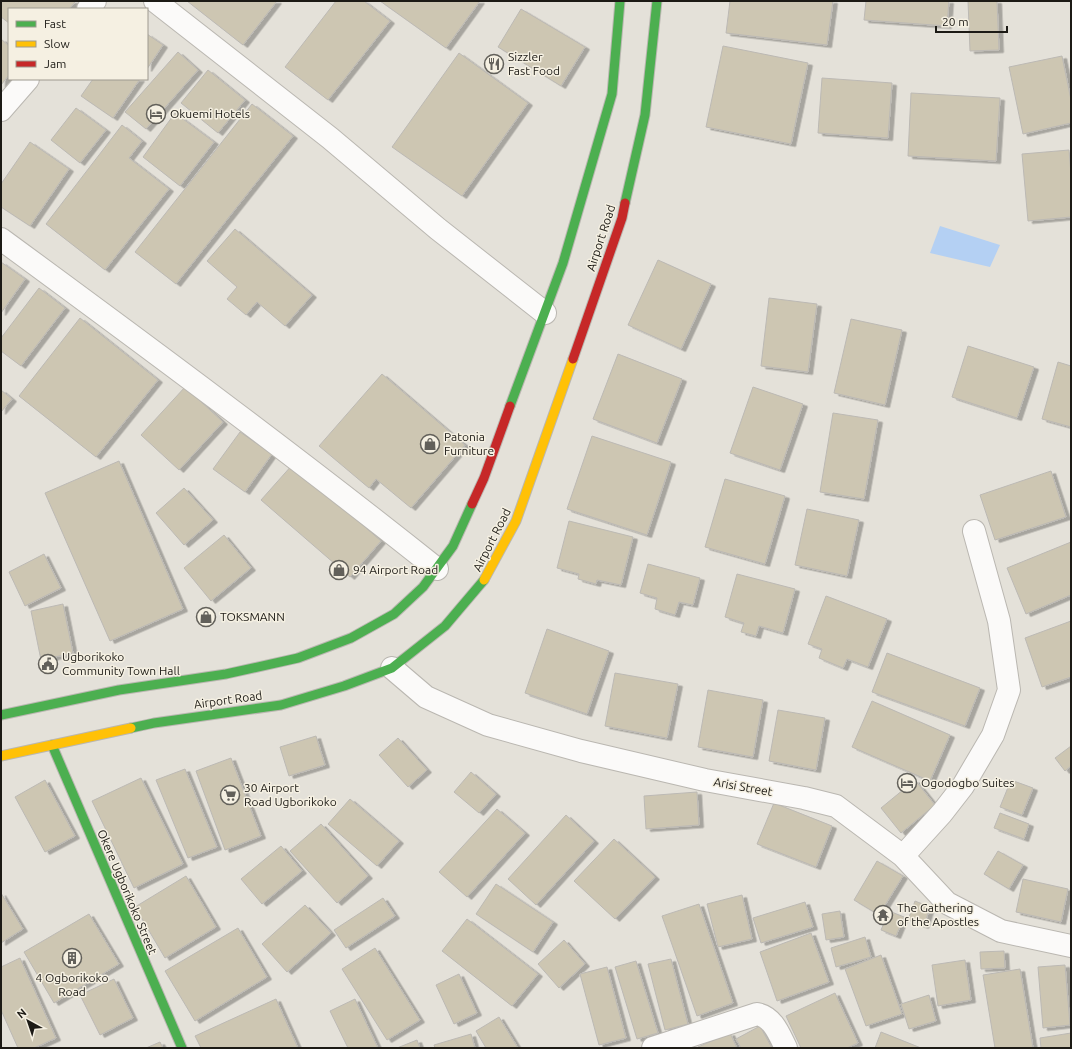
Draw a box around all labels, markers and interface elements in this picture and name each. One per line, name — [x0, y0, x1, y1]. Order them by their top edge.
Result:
legend — [8, 8, 148, 80]
scale bar — [936, 8, 1007, 34]
text: 20 m — [942, 15, 969, 28]
text: Fast — [44, 17, 66, 30]
text: Slow — [44, 37, 70, 50]
place label: Sizzler Fast Food — [508, 50, 560, 77]
restaurant icon: Sizzler Fast Food — [483, 53, 505, 75]
text: Jam — [44, 57, 66, 70]
hotel icon: Okuemi Hotels — [145, 103, 167, 125]
place label: Okuemi Hotels — [170, 107, 250, 120]
street label: Airport Road — [584, 203, 617, 273]
place label: Patonia Furniture — [444, 430, 494, 457]
shop icon: Patonia Furniture — [419, 433, 441, 455]
street label: Airport Road — [470, 506, 513, 573]
shop icon: 94 Airport Road — [328, 559, 350, 581]
place label: 94 Airport Road — [353, 563, 438, 576]
shop icon: TOKSMANN — [195, 606, 217, 628]
place label: TOKSMANN — [220, 610, 285, 623]
place label: Ugborikoko Community Town Hall — [62, 650, 180, 677]
public building icon: Ugborikoko Community Town Hall — [37, 653, 59, 675]
street label: Airport Road — [193, 688, 263, 711]
hotel icon: Ogodogbo Suites — [896, 772, 918, 794]
street label: Arisi Street — [713, 775, 774, 798]
place label: Ogodogbo Suites — [921, 776, 1015, 789]
place label: 30 Airport Road Ugborikoko — [244, 781, 337, 808]
supermarket icon: 30 Airport Road Ugborikoko — [219, 784, 241, 806]
street label: Okere Ugborikoko Street — [95, 827, 160, 956]
place label: The Gathering of the Apostles — [897, 901, 979, 928]
temple icon: The Gathering of the Apostles — [872, 904, 894, 926]
building icon: 4 Ogborikoko Road — [61, 947, 83, 969]
place label: 4 Ogborikoko Road — [36, 971, 108, 998]
north arrow — [8, 1001, 48, 1041]
text: N — [15, 1006, 29, 1021]

